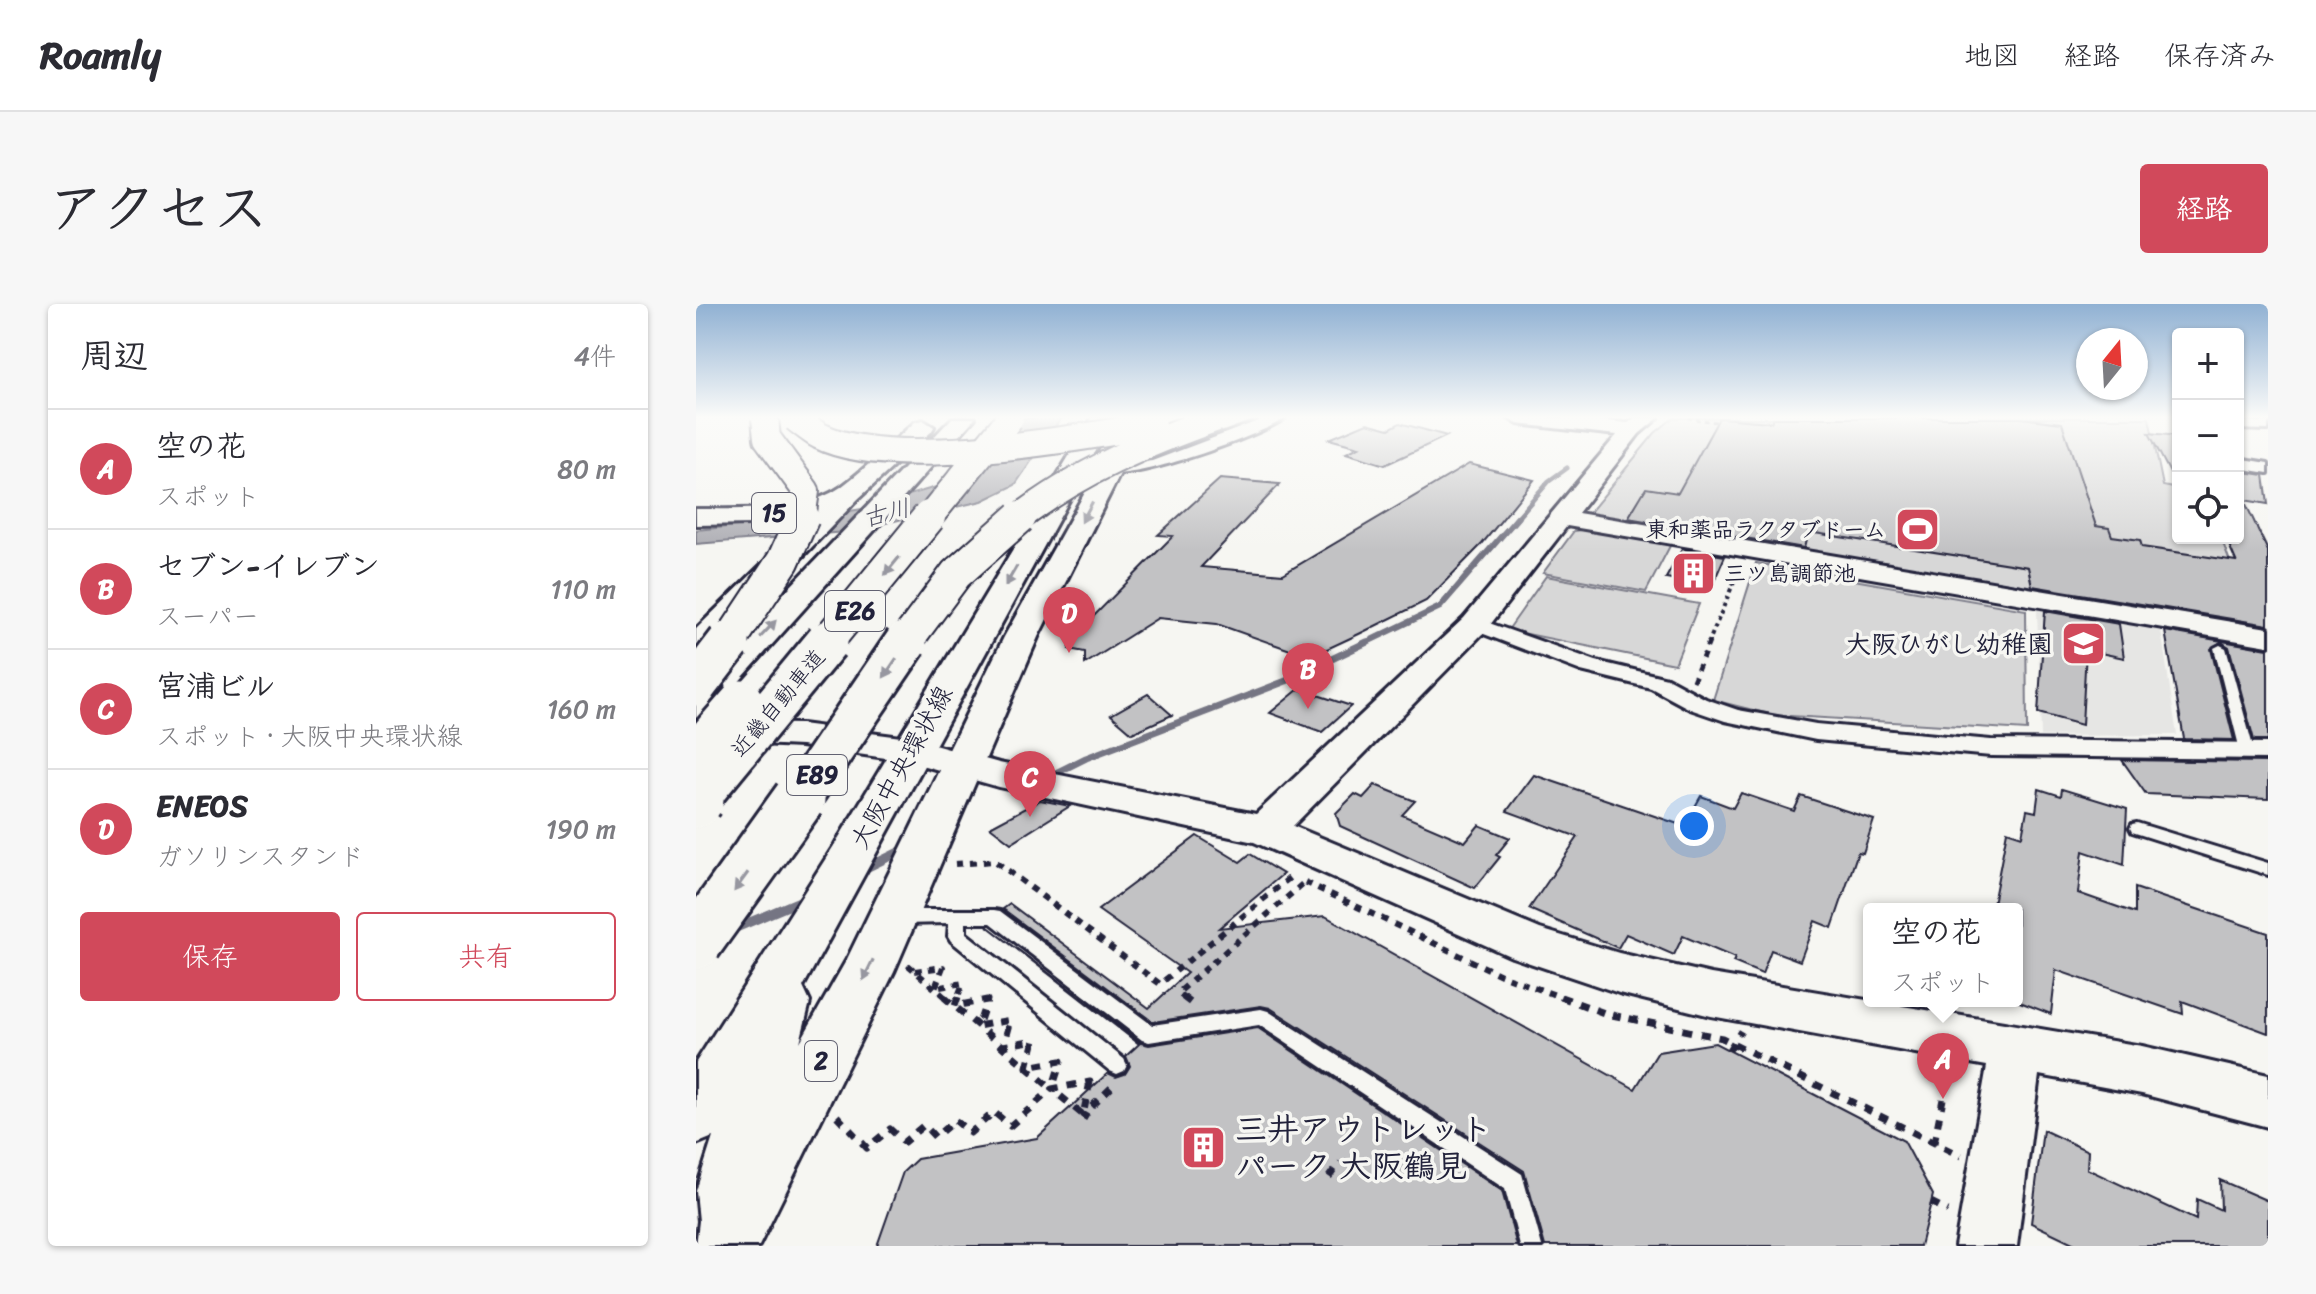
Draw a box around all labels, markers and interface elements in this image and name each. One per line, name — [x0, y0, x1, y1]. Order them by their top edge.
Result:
text: Roamly — [40, 22, 161, 89]
text: 地図 — [1964, 31, 2020, 80]
text: 経路 — [2064, 31, 2120, 80]
text: 保存済み — [2164, 31, 2276, 80]
text: アクセス — [48, 159, 269, 258]
button: 経路 — [2140, 164, 2268, 253]
text: 周辺 — [80, 326, 148, 386]
north arrow — [2076, 328, 2148, 400]
map controls — [2172, 328, 2244, 544]
button: + — [2172, 328, 2244, 400]
text: 4件 — [574, 333, 616, 379]
button: − — [2172, 400, 2244, 472]
text: 空の花 — [156, 419, 246, 473]
text: A — [97, 446, 115, 492]
text: 80 m — [557, 446, 616, 492]
button: locate — [2172, 472, 2244, 544]
text: スポット — [156, 473, 260, 519]
water label: 古川 — [858, 487, 914, 539]
road number: 15 — [752, 493, 796, 533]
one-way arrow — [1081, 500, 1094, 523]
sports icon: 東和薬品ラクタブドーム — [1893, 505, 1941, 553]
place label: 東和薬品ラクタブドーム — [1646, 510, 1886, 549]
text: セブン-イレブン — [156, 539, 380, 593]
building icon: 三ツ島調節池 — [1669, 549, 1717, 597]
place label: 三ツ島調節池 — [1724, 554, 1856, 593]
one-way arrow — [884, 556, 901, 576]
one-way arrow — [1004, 565, 1018, 587]
text: B — [98, 566, 114, 612]
text: 110 m — [551, 566, 616, 612]
pin: D — [1043, 587, 1095, 653]
road number: E26 — [825, 591, 885, 631]
text: スーパー — [156, 593, 259, 639]
one-way arrow — [759, 620, 777, 639]
school or university icon: 大阪ひがし幼稚園 — [2060, 620, 2108, 668]
place label: 大阪ひがし幼稚園 — [1845, 621, 2053, 667]
street label: 近畿自動車道 — [721, 640, 835, 766]
pin: B — [1282, 643, 1334, 709]
one-way arrow — [883, 658, 898, 679]
text: 宮浦ビル — [156, 659, 275, 713]
street label: 大阪中央環状線 — [837, 676, 965, 858]
text: C — [98, 686, 114, 732]
text: 160 m — [547, 686, 616, 732]
text: スポット · 大阪中央環状線 — [156, 713, 463, 759]
pin: C — [1004, 751, 1056, 817]
road number: E89 — [787, 755, 847, 795]
text: ENEOS — [156, 779, 248, 833]
text: D — [98, 806, 114, 852]
text: 190 m — [546, 806, 616, 852]
your location — [1674, 806, 1714, 846]
text: ガソリンスタンド — [156, 833, 365, 879]
one-way arrow — [734, 871, 749, 892]
popup — [1863, 903, 2023, 1007]
text: 空の花 — [1891, 905, 1981, 959]
button: 保存 — [80, 912, 340, 1001]
button: 共有 — [356, 912, 616, 1001]
one-way arrow — [861, 958, 875, 981]
text: スポット — [1891, 959, 1995, 1005]
pin: A — [1917, 1033, 1969, 1099]
road number: 2 — [805, 1041, 837, 1081]
place label: 三井アウトレット パーク 大阪鶴見 — [1235, 1101, 1492, 1195]
building icon: 三井アウトレット パーク 大阪鶴見 — [1180, 1123, 1228, 1171]

